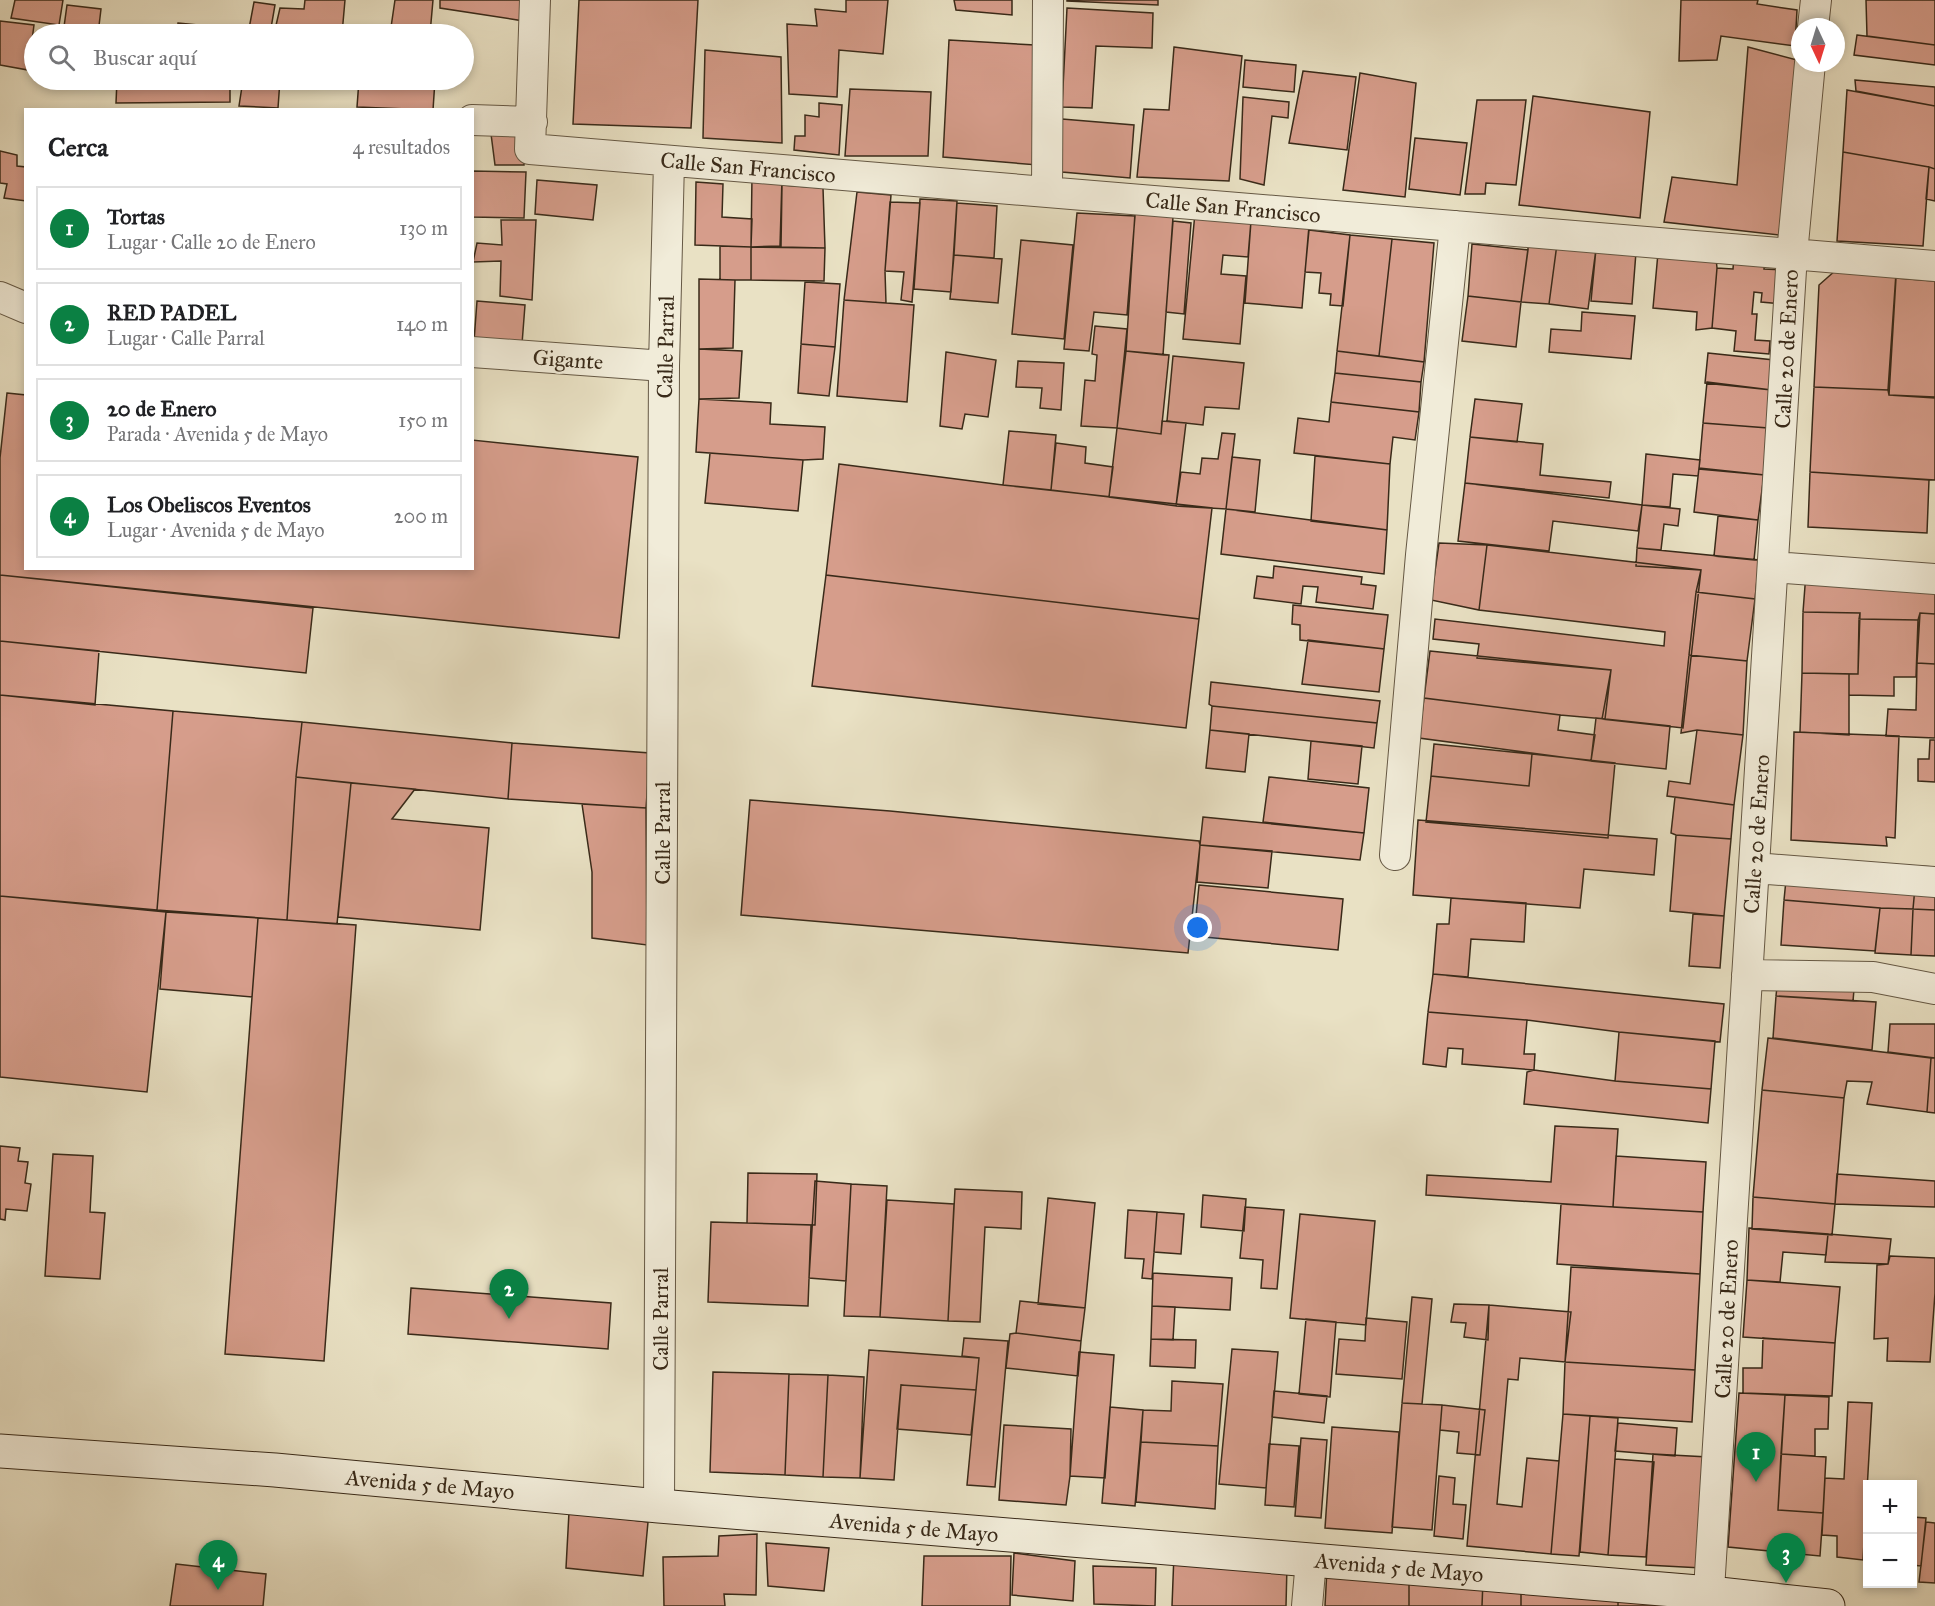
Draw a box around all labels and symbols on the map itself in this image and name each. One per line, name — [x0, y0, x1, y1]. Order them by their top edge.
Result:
north arrow — [1791, 18, 1845, 72]
street label: Calle San Francisco — [659, 146, 837, 189]
street label: Calle San Francisco — [1144, 186, 1322, 229]
street label: Calle 20 de Enero — [1769, 269, 1804, 429]
street label: Calle Parral — [651, 295, 680, 399]
street label: Gigante — [532, 344, 604, 375]
street label: Calle 20 de Enero — [1737, 753, 1776, 915]
street label: Calle Parral — [649, 781, 676, 885]
your location — [1183, 913, 1212, 942]
street label: Calle 20 de Enero — [1709, 1239, 1744, 1399]
street label: Calle Parral — [647, 1267, 674, 1371]
pin: 2 — [490, 1270, 528, 1319]
pin: 1 — [1736, 1432, 1776, 1482]
street label: Avenida 5 de Mayo — [343, 1464, 515, 1505]
street label: Avenida 5 de Mayo — [827, 1507, 999, 1548]
pin: 3 — [1766, 1534, 1806, 1583]
pin: 4 — [198, 1540, 238, 1590]
street label: Avenida 5 de Mayo — [1312, 1547, 1484, 1588]

